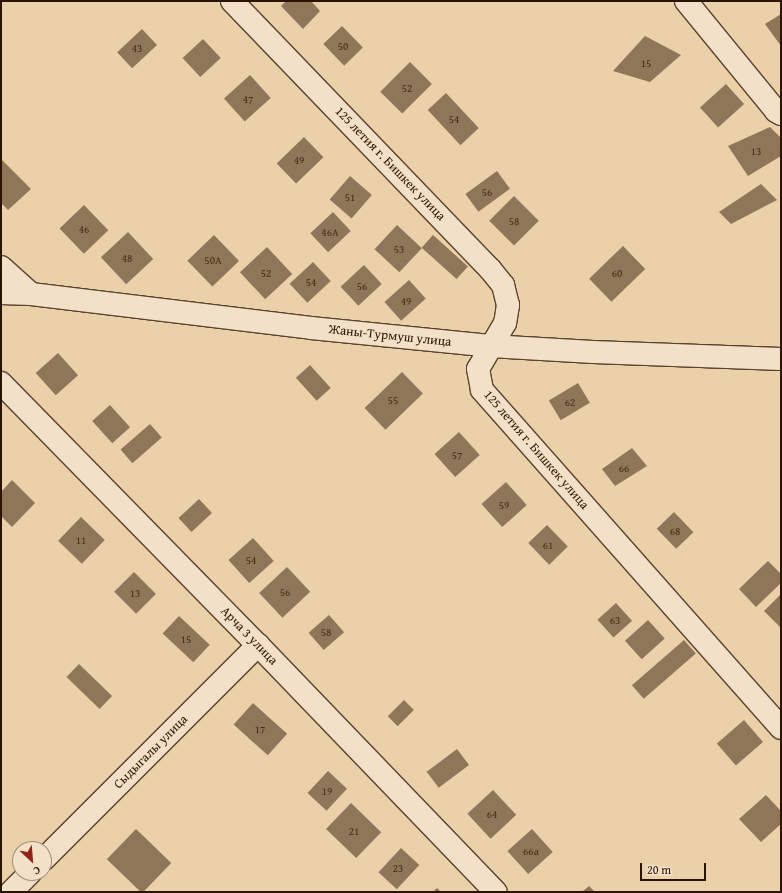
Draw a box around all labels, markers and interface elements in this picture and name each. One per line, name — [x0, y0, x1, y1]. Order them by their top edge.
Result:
house number: 50 — [338, 39, 348, 53]
house number: 43 — [132, 41, 142, 55]
house number: 15 — [641, 56, 651, 70]
house number: 52 — [402, 81, 412, 95]
house number: 47 — [243, 92, 253, 106]
street label: 125 летия г. Бишкек улица — [331, 104, 449, 224]
house number: 54 — [449, 112, 459, 126]
house number: 13 — [751, 144, 761, 158]
house number: 49 — [294, 153, 304, 167]
house number: 56 — [482, 185, 492, 199]
house number: 51 — [345, 190, 355, 204]
house number: 58 — [509, 214, 519, 228]
house number: 46 — [79, 222, 89, 236]
house number: 46А — [321, 225, 339, 239]
house number: 53 — [394, 242, 404, 256]
house number: 48 — [122, 251, 132, 265]
house number: 50А — [204, 253, 222, 267]
house number: 52 — [261, 266, 271, 280]
house number: 60 — [612, 266, 622, 280]
house number: 54 — [306, 275, 316, 289]
house number: 56 — [357, 279, 367, 293]
house number: 49 — [401, 294, 411, 308]
street label: Жаны-Турмуш улица — [328, 322, 452, 350]
street label: 125 летия г. Бишкек улица — [480, 387, 592, 513]
house number: 55 — [388, 393, 398, 407]
house number: 62 — [565, 395, 575, 409]
house number: 57 — [452, 448, 462, 462]
house number: 66 — [619, 461, 629, 475]
house number: 59 — [499, 498, 509, 512]
house number: 68 — [670, 524, 680, 538]
house number: 11 — [76, 533, 86, 547]
house number: 61 — [543, 538, 553, 552]
house number: 54 — [246, 553, 256, 567]
house number: 56 — [280, 585, 290, 599]
house number: 13 — [130, 586, 140, 600]
street label: Арча 3 улица — [217, 604, 281, 668]
house number: 63 — [610, 613, 620, 627]
house number: 58 — [321, 625, 331, 639]
house number: 15 — [181, 632, 191, 646]
street label: Сыдыгалы улица — [111, 712, 191, 792]
house number: 17 — [255, 722, 265, 736]
house number: 19 — [322, 784, 332, 798]
house number: 64 — [487, 807, 497, 821]
house number: 21 — [349, 824, 359, 838]
north arrow — [12, 841, 52, 881]
house number: 66а — [523, 844, 539, 858]
scale bar — [642, 855, 708, 881]
house number: 23 — [393, 861, 403, 875]
text: 20 m — [647, 861, 671, 878]
text: С — [31, 862, 43, 879]

